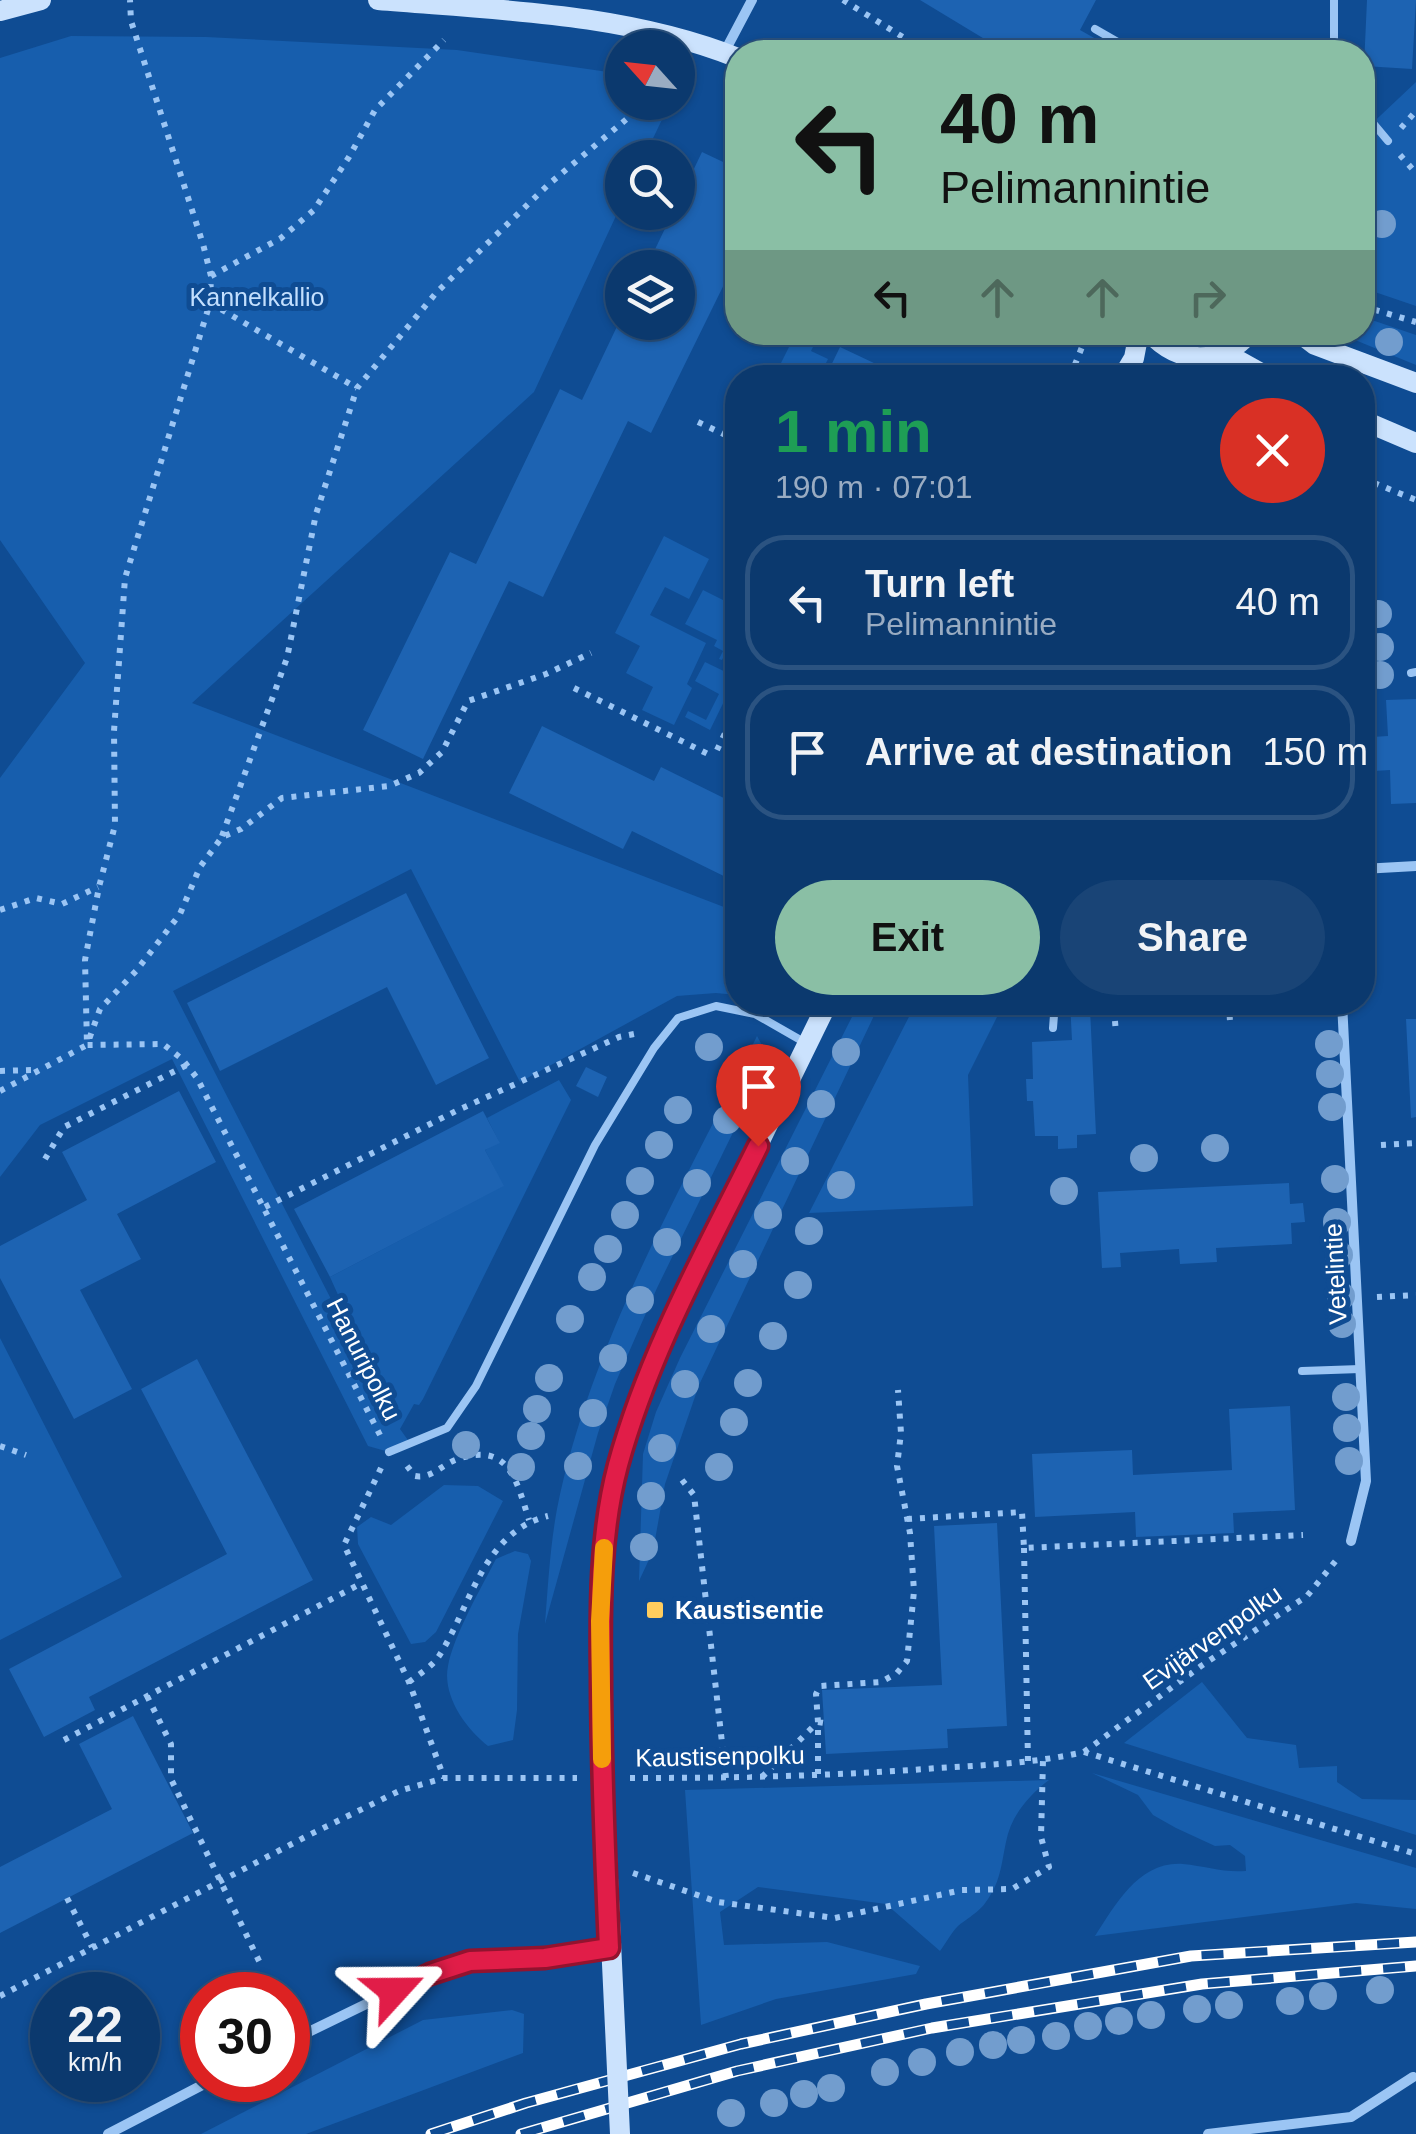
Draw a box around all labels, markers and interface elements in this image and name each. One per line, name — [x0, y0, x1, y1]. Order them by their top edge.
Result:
north arrow — [605, 30, 695, 120]
map controls — [605, 30, 695, 340]
icon: left — [775, 80, 905, 210]
text: 40 m — [940, 80, 1100, 158]
button: search — [605, 140, 695, 230]
text: Pelimannintie — [940, 162, 1210, 213]
button: layers — [605, 250, 695, 340]
icon: left — [865, 270, 920, 325]
icon: ahead — [970, 270, 1025, 325]
icon: ahead — [1075, 270, 1130, 325]
icon: right — [1180, 270, 1235, 325]
park label: Kannelkallio — [190, 283, 324, 311]
text: 1 min — [775, 398, 932, 465]
button: close — [1220, 398, 1325, 503]
text: 190 m · 07:01 — [775, 469, 972, 505]
text: Turn left — [865, 563, 1014, 605]
icon: left — [780, 575, 835, 630]
text: 40 m — [1236, 581, 1320, 623]
text: Pelimannintie — [865, 606, 1057, 642]
icon: arrive — [780, 725, 835, 780]
text: Arrive at destination — [865, 731, 1232, 773]
text: 150 m — [1262, 731, 1368, 773]
button: Exit — [775, 880, 1040, 995]
button: Share — [1060, 880, 1325, 995]
pin — [716, 1044, 801, 1147]
icon: arrive — [731, 1059, 786, 1114]
street label: Vetelintie — [1318, 1223, 1352, 1325]
street label: Hanuripolku — [321, 1293, 407, 1425]
street label: Evijärvenpolku — [1137, 1579, 1287, 1695]
place label: Kaustisentie — [675, 1596, 824, 1624]
marker: Kaustisentie — [644, 1599, 666, 1621]
street label: Kaustisenpolku — [635, 1741, 805, 1771]
position arrow — [342, 1939, 446, 2043]
speed limit sign: 30 — [180, 1972, 310, 2102]
text: 22 — [67, 1997, 123, 2053]
text: km/h — [68, 2048, 122, 2076]

